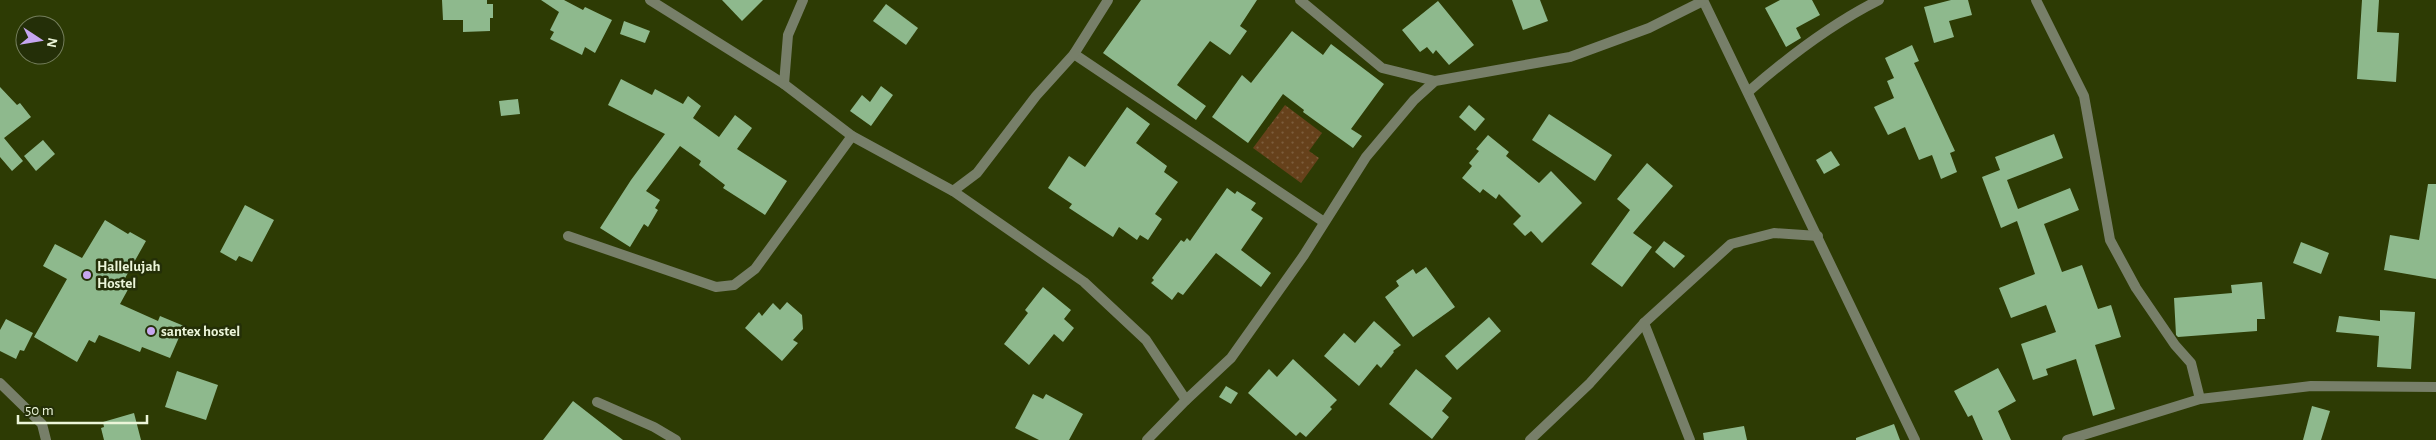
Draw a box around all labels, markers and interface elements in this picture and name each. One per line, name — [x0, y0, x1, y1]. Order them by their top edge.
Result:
north arrow — [15, 15, 65, 65]
text: N — [44, 36, 60, 49]
place label: Hallelujah Hostel — [97, 259, 161, 291]
marker: Hallelujah Hostel — [81, 269, 93, 281]
place label: santex hostel — [161, 324, 240, 339]
marker: santex hostel — [145, 325, 157, 337]
scale bar — [18, 392, 146, 424]
text: 50 m — [25, 403, 54, 418]

